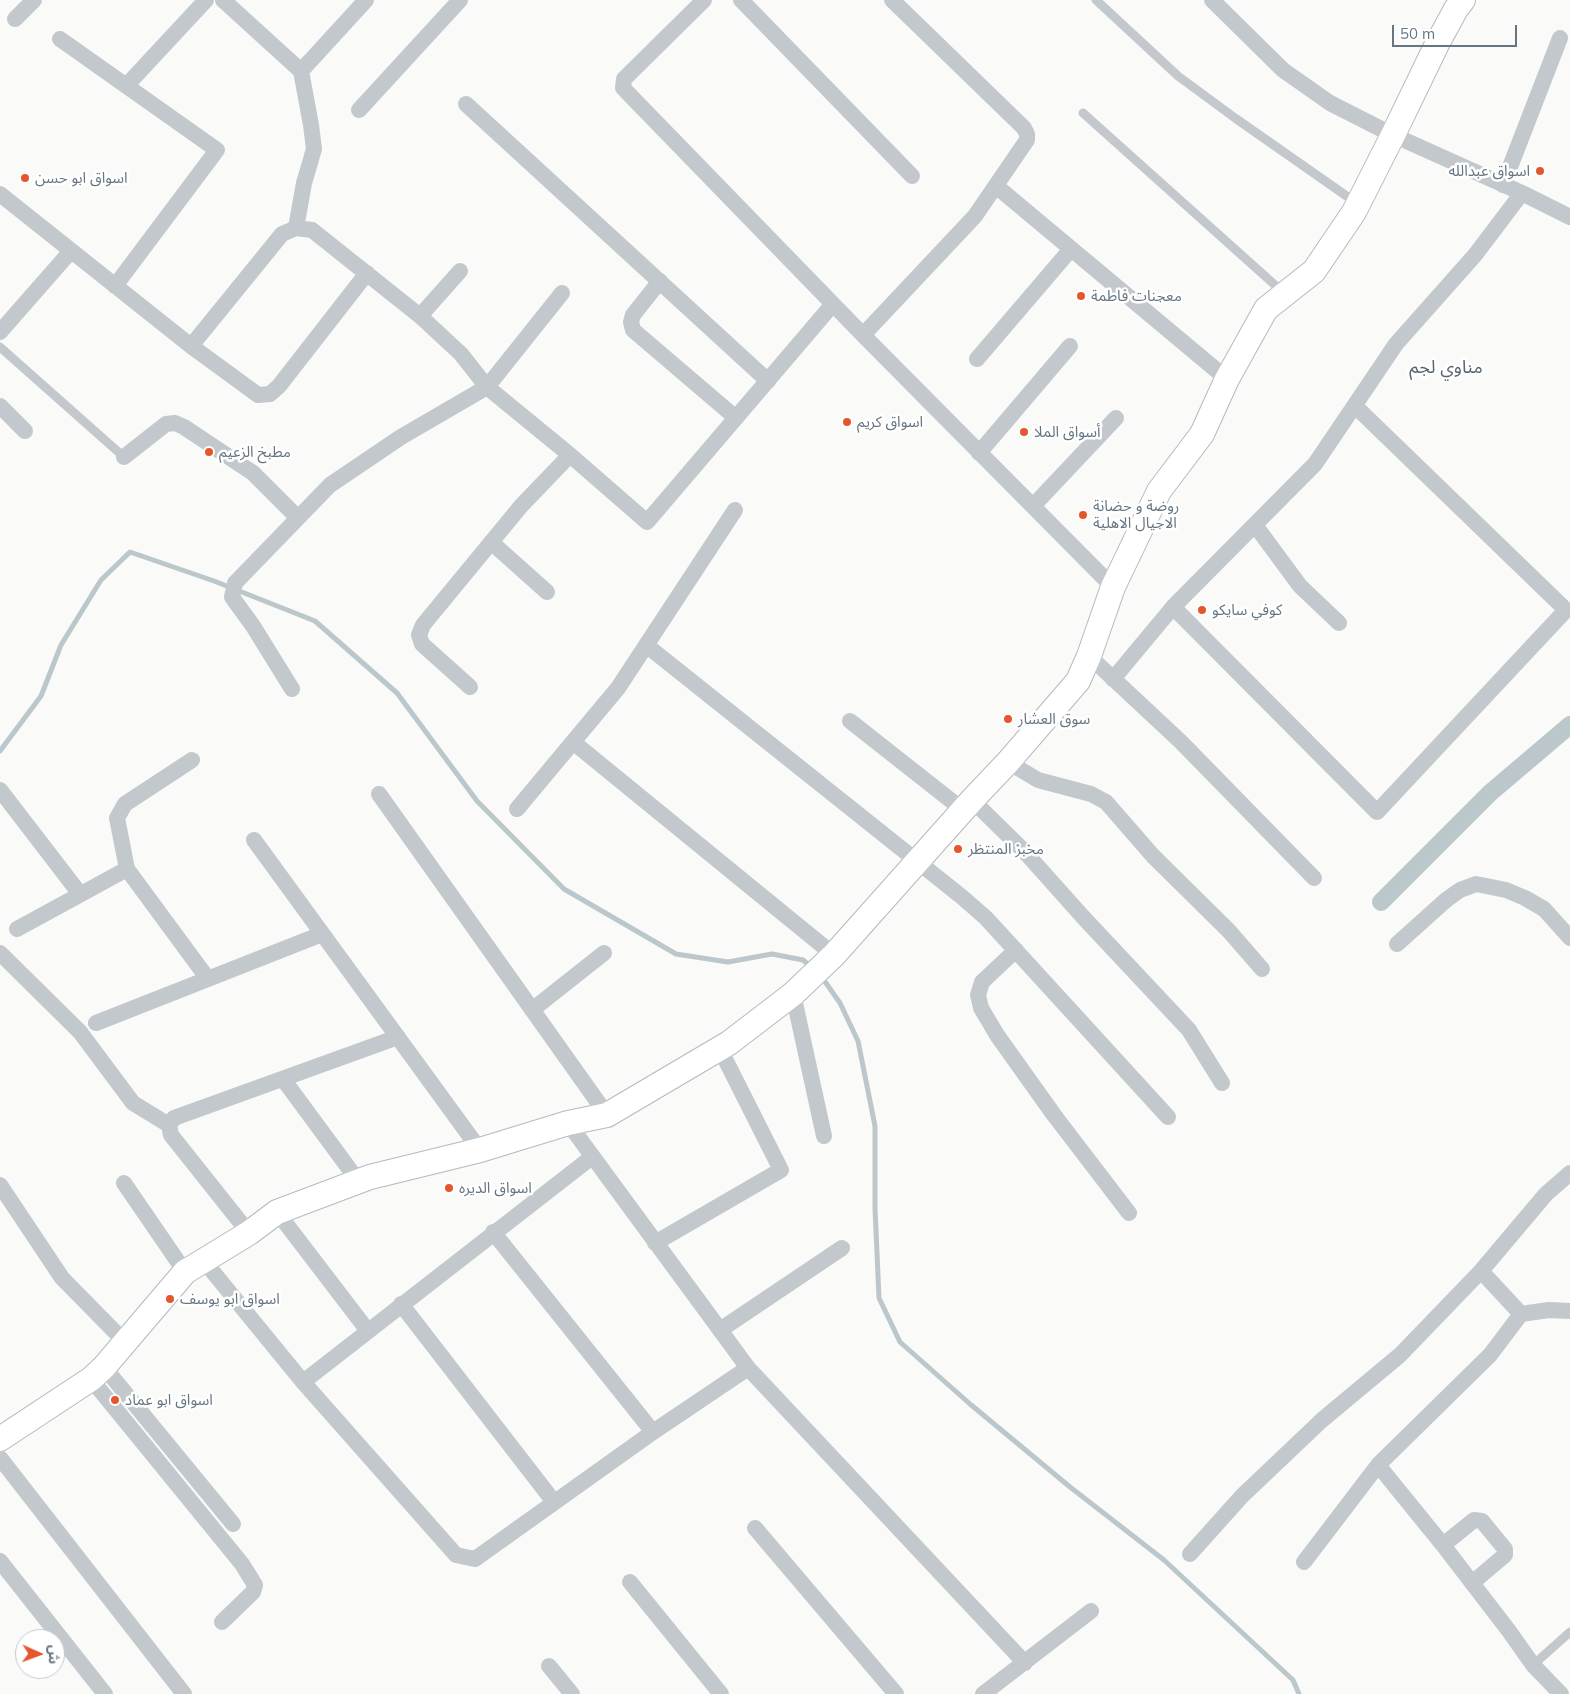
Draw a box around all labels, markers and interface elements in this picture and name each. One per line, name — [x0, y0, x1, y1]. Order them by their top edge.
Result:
scale bar — [1395, 15, 1520, 47]
text: 50 m — [1400, 24, 1435, 43]
place label: اسواق عبدالله — [1449, 162, 1530, 180]
marker: اسواق عبدالله — [1534, 165, 1546, 177]
place label: اسواق ابو حسن — [35, 169, 128, 187]
marker: اسواق ابو حسن — [19, 172, 31, 184]
place label: معجنات فاطمة — [1091, 287, 1182, 305]
marker: معجنات فاطمة — [1075, 290, 1087, 302]
district label: مناوي لجم — [1409, 357, 1483, 379]
place label: اسواق كريم — [857, 413, 923, 431]
marker: اسواق كريم — [841, 416, 853, 428]
place label: أسواق الملا — [1034, 423, 1101, 441]
marker: أسواق الملا — [1018, 426, 1030, 438]
place label: مطبخ الزعيم — [219, 443, 291, 461]
marker: مطبخ الزعيم — [203, 446, 215, 458]
place label: روضة و حضانة الاجيال الاهلية — [1093, 497, 1179, 532]
marker: روضة و حضانة الاجيال الاهلية — [1077, 509, 1089, 521]
place label: كوفي سايكو — [1212, 601, 1282, 619]
marker: كوفي سايكو — [1196, 604, 1208, 616]
place label: سوق العشار — [1018, 710, 1090, 728]
marker: سوق العشار — [1002, 713, 1014, 725]
place label: مخبز المنتظر — [968, 840, 1044, 858]
marker: مخبز المنتظر — [952, 843, 964, 855]
place label: اسواق الديره — [459, 1179, 532, 1197]
marker: اسواق الديره — [443, 1182, 455, 1194]
place label: اسواق ابو يوسف — [180, 1290, 280, 1308]
marker: اسواق ابو يوسف — [164, 1293, 176, 1305]
place label: اسواق ابو عماد — [125, 1391, 213, 1409]
marker: اسواق ابو عماد — [109, 1394, 121, 1406]
north arrow — [15, 1629, 65, 1679]
text: ش — [45, 1645, 63, 1664]

